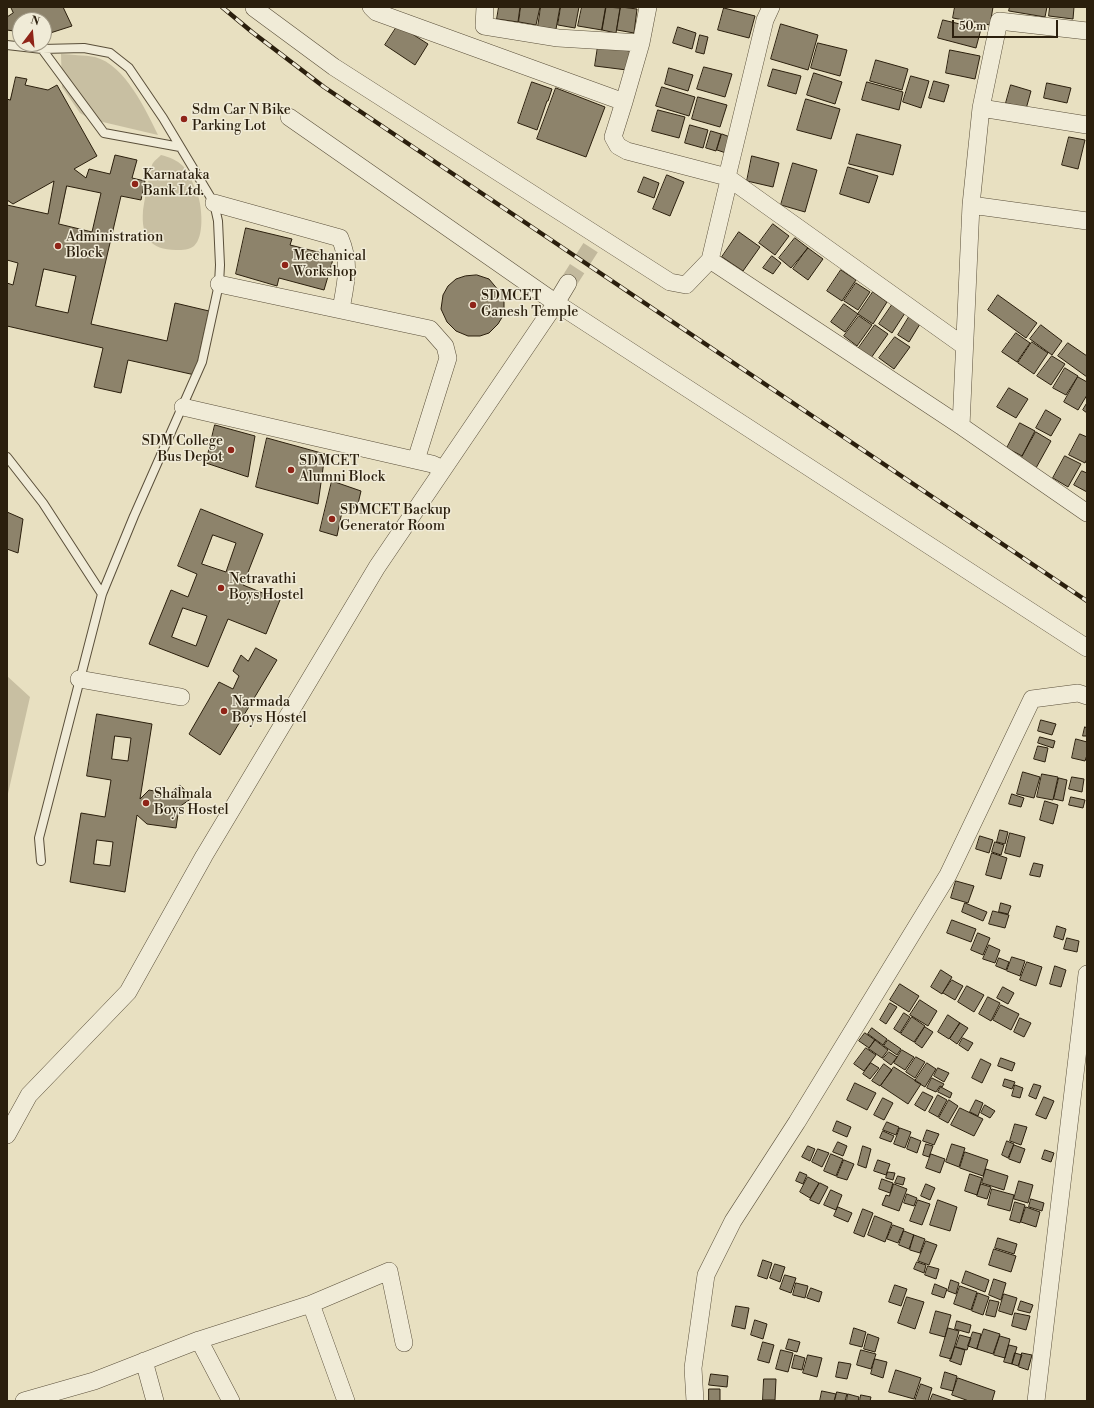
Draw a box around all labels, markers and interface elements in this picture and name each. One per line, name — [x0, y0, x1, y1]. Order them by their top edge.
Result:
north arrow — [12, 12, 52, 52]
scale bar — [954, 12, 1060, 38]
text: N — [29, 13, 41, 29]
text: 50 m — [959, 19, 987, 34]
place label: Sdm Car N Bike Parking Lot — [192, 103, 291, 136]
marker: Sdm Car N Bike Parking Lot — [179, 114, 189, 124]
place label: Karnataka Bank Ltd. — [143, 168, 210, 200]
marker: Karnataka Bank Ltd. — [130, 179, 140, 189]
place label: Administration Block — [66, 230, 163, 262]
marker: Administration Block — [53, 241, 63, 251]
place label: Mechanical Workshop — [293, 249, 366, 282]
marker: Mechanical Workshop — [280, 260, 290, 270]
place label: SDMCET Ganesh Temple — [481, 289, 578, 322]
marker: SDMCET Ganesh Temple — [468, 300, 478, 310]
place label: SDM College Bus Depot — [142, 434, 223, 466]
marker: SDM College Bus Depot — [226, 445, 236, 455]
place label: SDMCET Alumni Block — [299, 454, 385, 486]
marker: SDMCET Alumni Block — [286, 465, 296, 475]
place label: SDMCET Backup Generator Room — [340, 503, 451, 536]
marker: SDMCET Backup Generator Room — [327, 514, 337, 524]
place label: Netravathi Boys Hostel — [229, 572, 304, 604]
marker: Netravathi Boys Hostel — [216, 583, 226, 593]
place label: Narmada Boys Hostel — [232, 695, 307, 728]
marker: Narmada Boys Hostel — [219, 706, 229, 716]
place label: Shalmala Boys Hostel — [154, 787, 229, 820]
marker: Shalmala Boys Hostel — [141, 798, 151, 808]

